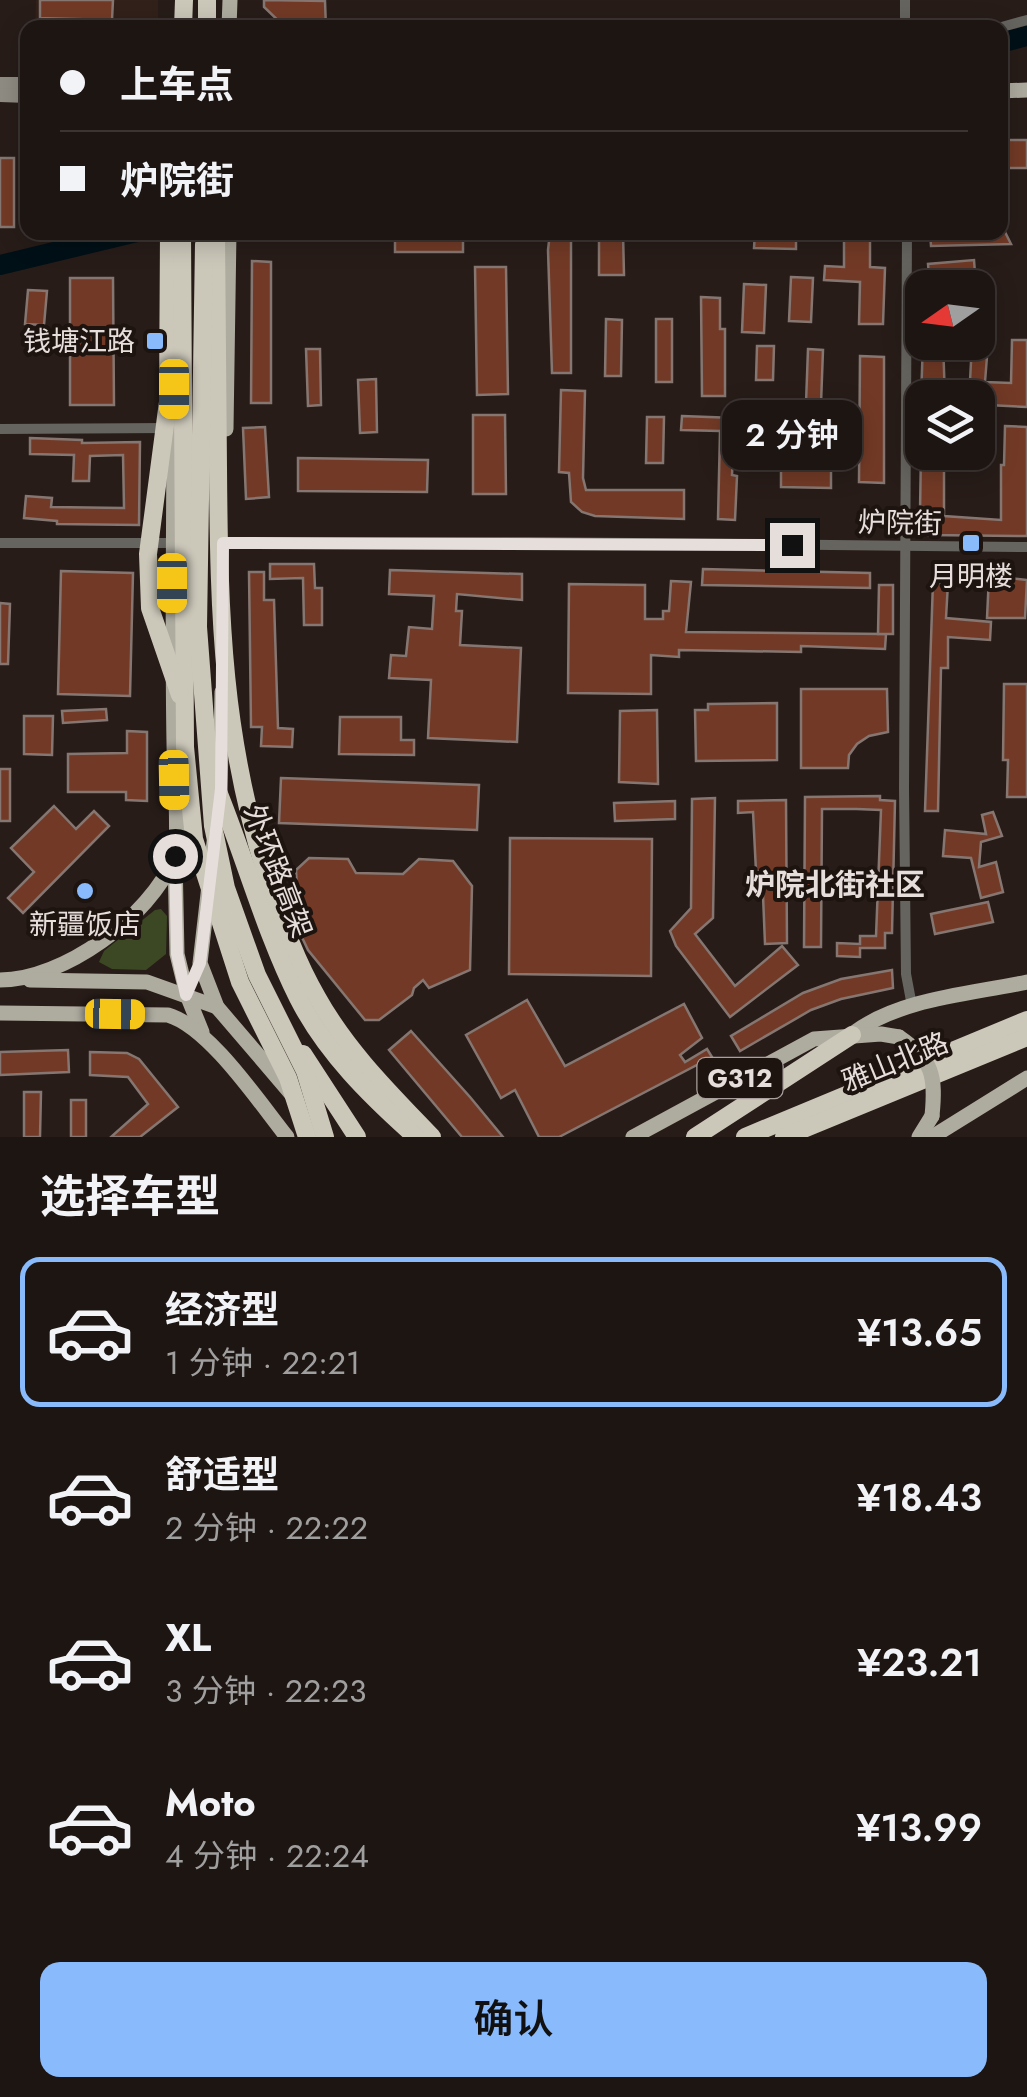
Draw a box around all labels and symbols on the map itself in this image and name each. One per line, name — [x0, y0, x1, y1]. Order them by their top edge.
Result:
north arrow — [905, 270, 995, 360]
place label: 钱塘江路 — [23, 321, 135, 362]
marker: 钱塘江路 — [144, 330, 166, 352]
car — [159, 359, 189, 419]
callout: 2 分钟 — [722, 400, 862, 470]
street label: 炉院街 — [858, 502, 942, 544]
route end — [770, 523, 815, 568]
marker: 月明楼 — [960, 532, 982, 554]
car — [157, 553, 187, 613]
place label: 月明楼 — [929, 556, 1013, 597]
car — [158, 750, 190, 810]
street label: 外环路高架 — [234, 798, 322, 944]
route start — [153, 834, 198, 879]
district label: 炉院北街社区 — [745, 863, 925, 906]
marker: 新疆饭店 — [74, 880, 96, 902]
place label: 新疆饭店 — [29, 904, 141, 945]
car — [85, 998, 145, 1030]
street label: 雅山北路 — [835, 1022, 955, 1102]
road number: G312 — [698, 1058, 782, 1098]

